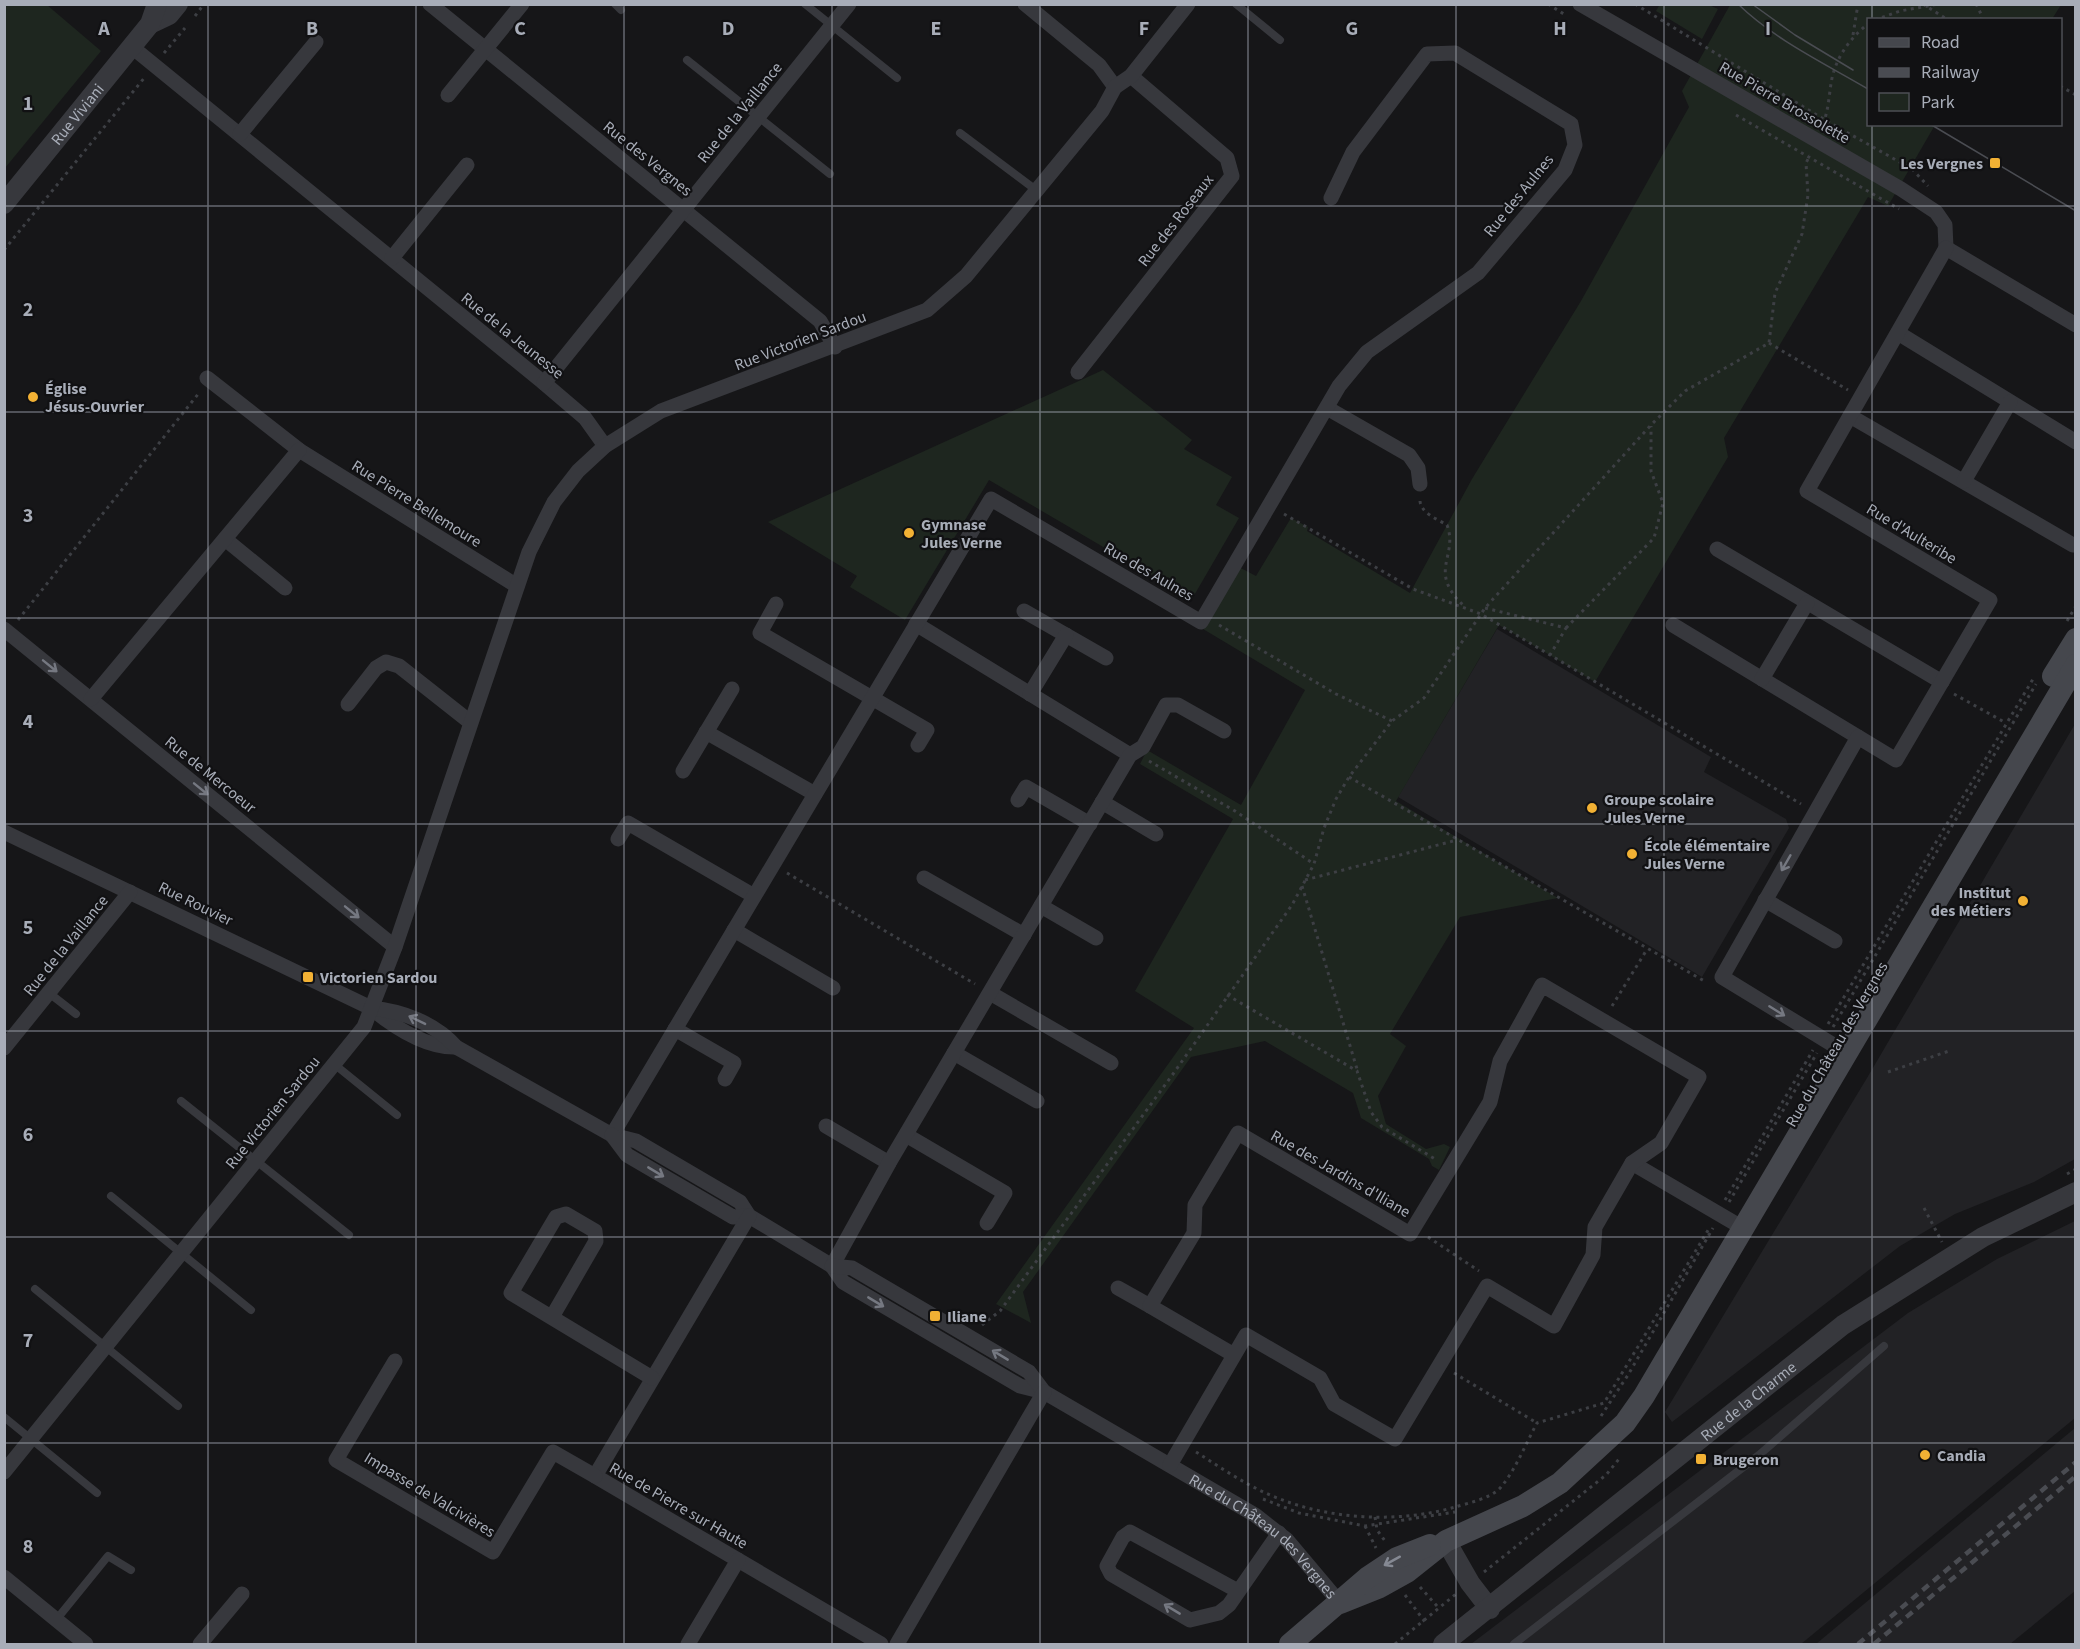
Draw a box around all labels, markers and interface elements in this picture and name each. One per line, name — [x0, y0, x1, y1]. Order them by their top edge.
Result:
text: A — [97, 15, 110, 43]
text: B — [306, 15, 318, 43]
text: C — [514, 15, 526, 43]
text: D — [722, 15, 734, 43]
text: E — [931, 15, 941, 43]
text: F — [1139, 15, 1149, 43]
text: G — [1346, 15, 1358, 43]
text: H — [1553, 15, 1567, 43]
text: I — [1765, 15, 1771, 43]
legend — [1867, 18, 2062, 126]
text: Road — [1921, 30, 1960, 55]
street label: Rue Pierre Brossolette — [1715, 56, 1854, 149]
street label: Rue de la Vaillance — [692, 57, 787, 168]
text: Railway — [1921, 60, 1980, 85]
street label: Rue Viviani — [46, 79, 109, 150]
text: 1 — [23, 90, 33, 118]
text: Park — [1921, 90, 1955, 115]
street label: Rue des Vergnes — [598, 116, 697, 202]
street label: Rue des Aulnes — [1479, 149, 1559, 242]
place label: Les Vergnes — [1900, 153, 1983, 175]
marker: Les Vergnes — [1988, 156, 2002, 170]
street label: Rue des Roseaux — [1133, 170, 1219, 271]
street label: Rue de la Jeunesse — [456, 287, 569, 384]
text: 2 — [23, 296, 33, 324]
street label: Rue Victorien Sardou — [731, 306, 870, 376]
place label: Église Jésus-Ouvrier — [45, 378, 145, 418]
marker: Église Jésus-Ouvrier — [26, 390, 40, 404]
street label: Rue Pierre Bellemoure — [347, 455, 486, 553]
street label: Rue d'Aulteribe — [1862, 498, 1961, 570]
text: 3 — [23, 502, 33, 530]
place label: Gymnase Jules Verne — [921, 514, 1002, 554]
marker: Gymnase Jules Verne — [902, 526, 916, 540]
street label: Rue des Aulnes — [1100, 537, 1198, 607]
one-way arrow — [42, 659, 58, 672]
text: 4 — [23, 708, 34, 736]
street label: Rue de Mercoeur — [160, 731, 261, 819]
one-way arrow — [193, 782, 209, 795]
place label: Groupe scolaire Jules Verne — [1604, 789, 1714, 829]
marker: Groupe scolaire Jules Verne — [1585, 801, 1599, 815]
place label: École élémentaire Jules Verne — [1644, 835, 1770, 875]
marker: École élémentaire Jules Verne — [1625, 847, 1639, 861]
one-way arrow — [1780, 854, 1792, 871]
street label: Rue Rouvier — [155, 876, 237, 932]
place label: Institut des Métiers — [1931, 882, 2011, 922]
street label: Rue de la Vaillance — [18, 890, 113, 1001]
marker: Institut des Métiers — [2016, 894, 2030, 908]
one-way arrow — [344, 905, 359, 919]
text: 5 — [23, 914, 33, 942]
street label: Rue du Château des Vergnes — [1780, 957, 1893, 1131]
place label: Victorien Sardou — [319, 967, 437, 989]
marker: Victorien Sardou — [301, 970, 315, 984]
one-way arrow — [1768, 1005, 1785, 1017]
one-way arrow — [409, 1014, 427, 1026]
street label: Rue Victorien Sardou — [220, 1051, 325, 1174]
text: 6 — [23, 1121, 33, 1149]
street label: Rue des Jardins d'Iliane — [1267, 1125, 1415, 1223]
one-way arrow — [647, 1166, 664, 1178]
one-way arrow — [867, 1296, 884, 1308]
place label: Iliane — [947, 1306, 987, 1328]
marker: Iliane — [928, 1309, 942, 1323]
text: 7 — [23, 1327, 33, 1355]
one-way arrow — [992, 1348, 1009, 1360]
street label: Rue de la Charme — [1696, 1356, 1801, 1447]
place label: Candia — [1937, 1445, 1986, 1467]
street label: Impasse de Valcivières — [360, 1447, 499, 1543]
marker: Candia — [1918, 1448, 1932, 1462]
place label: Brugeron — [1713, 1449, 1779, 1471]
marker: Brugeron — [1694, 1452, 1708, 1466]
street label: Rue de Pierre sur Haute — [605, 1457, 752, 1555]
street label: Rue du Château des Vergnes — [1185, 1469, 1342, 1604]
text: 8 — [23, 1533, 33, 1561]
one-way arrow — [1384, 1555, 1401, 1567]
one-way arrow — [1164, 1603, 1181, 1615]

